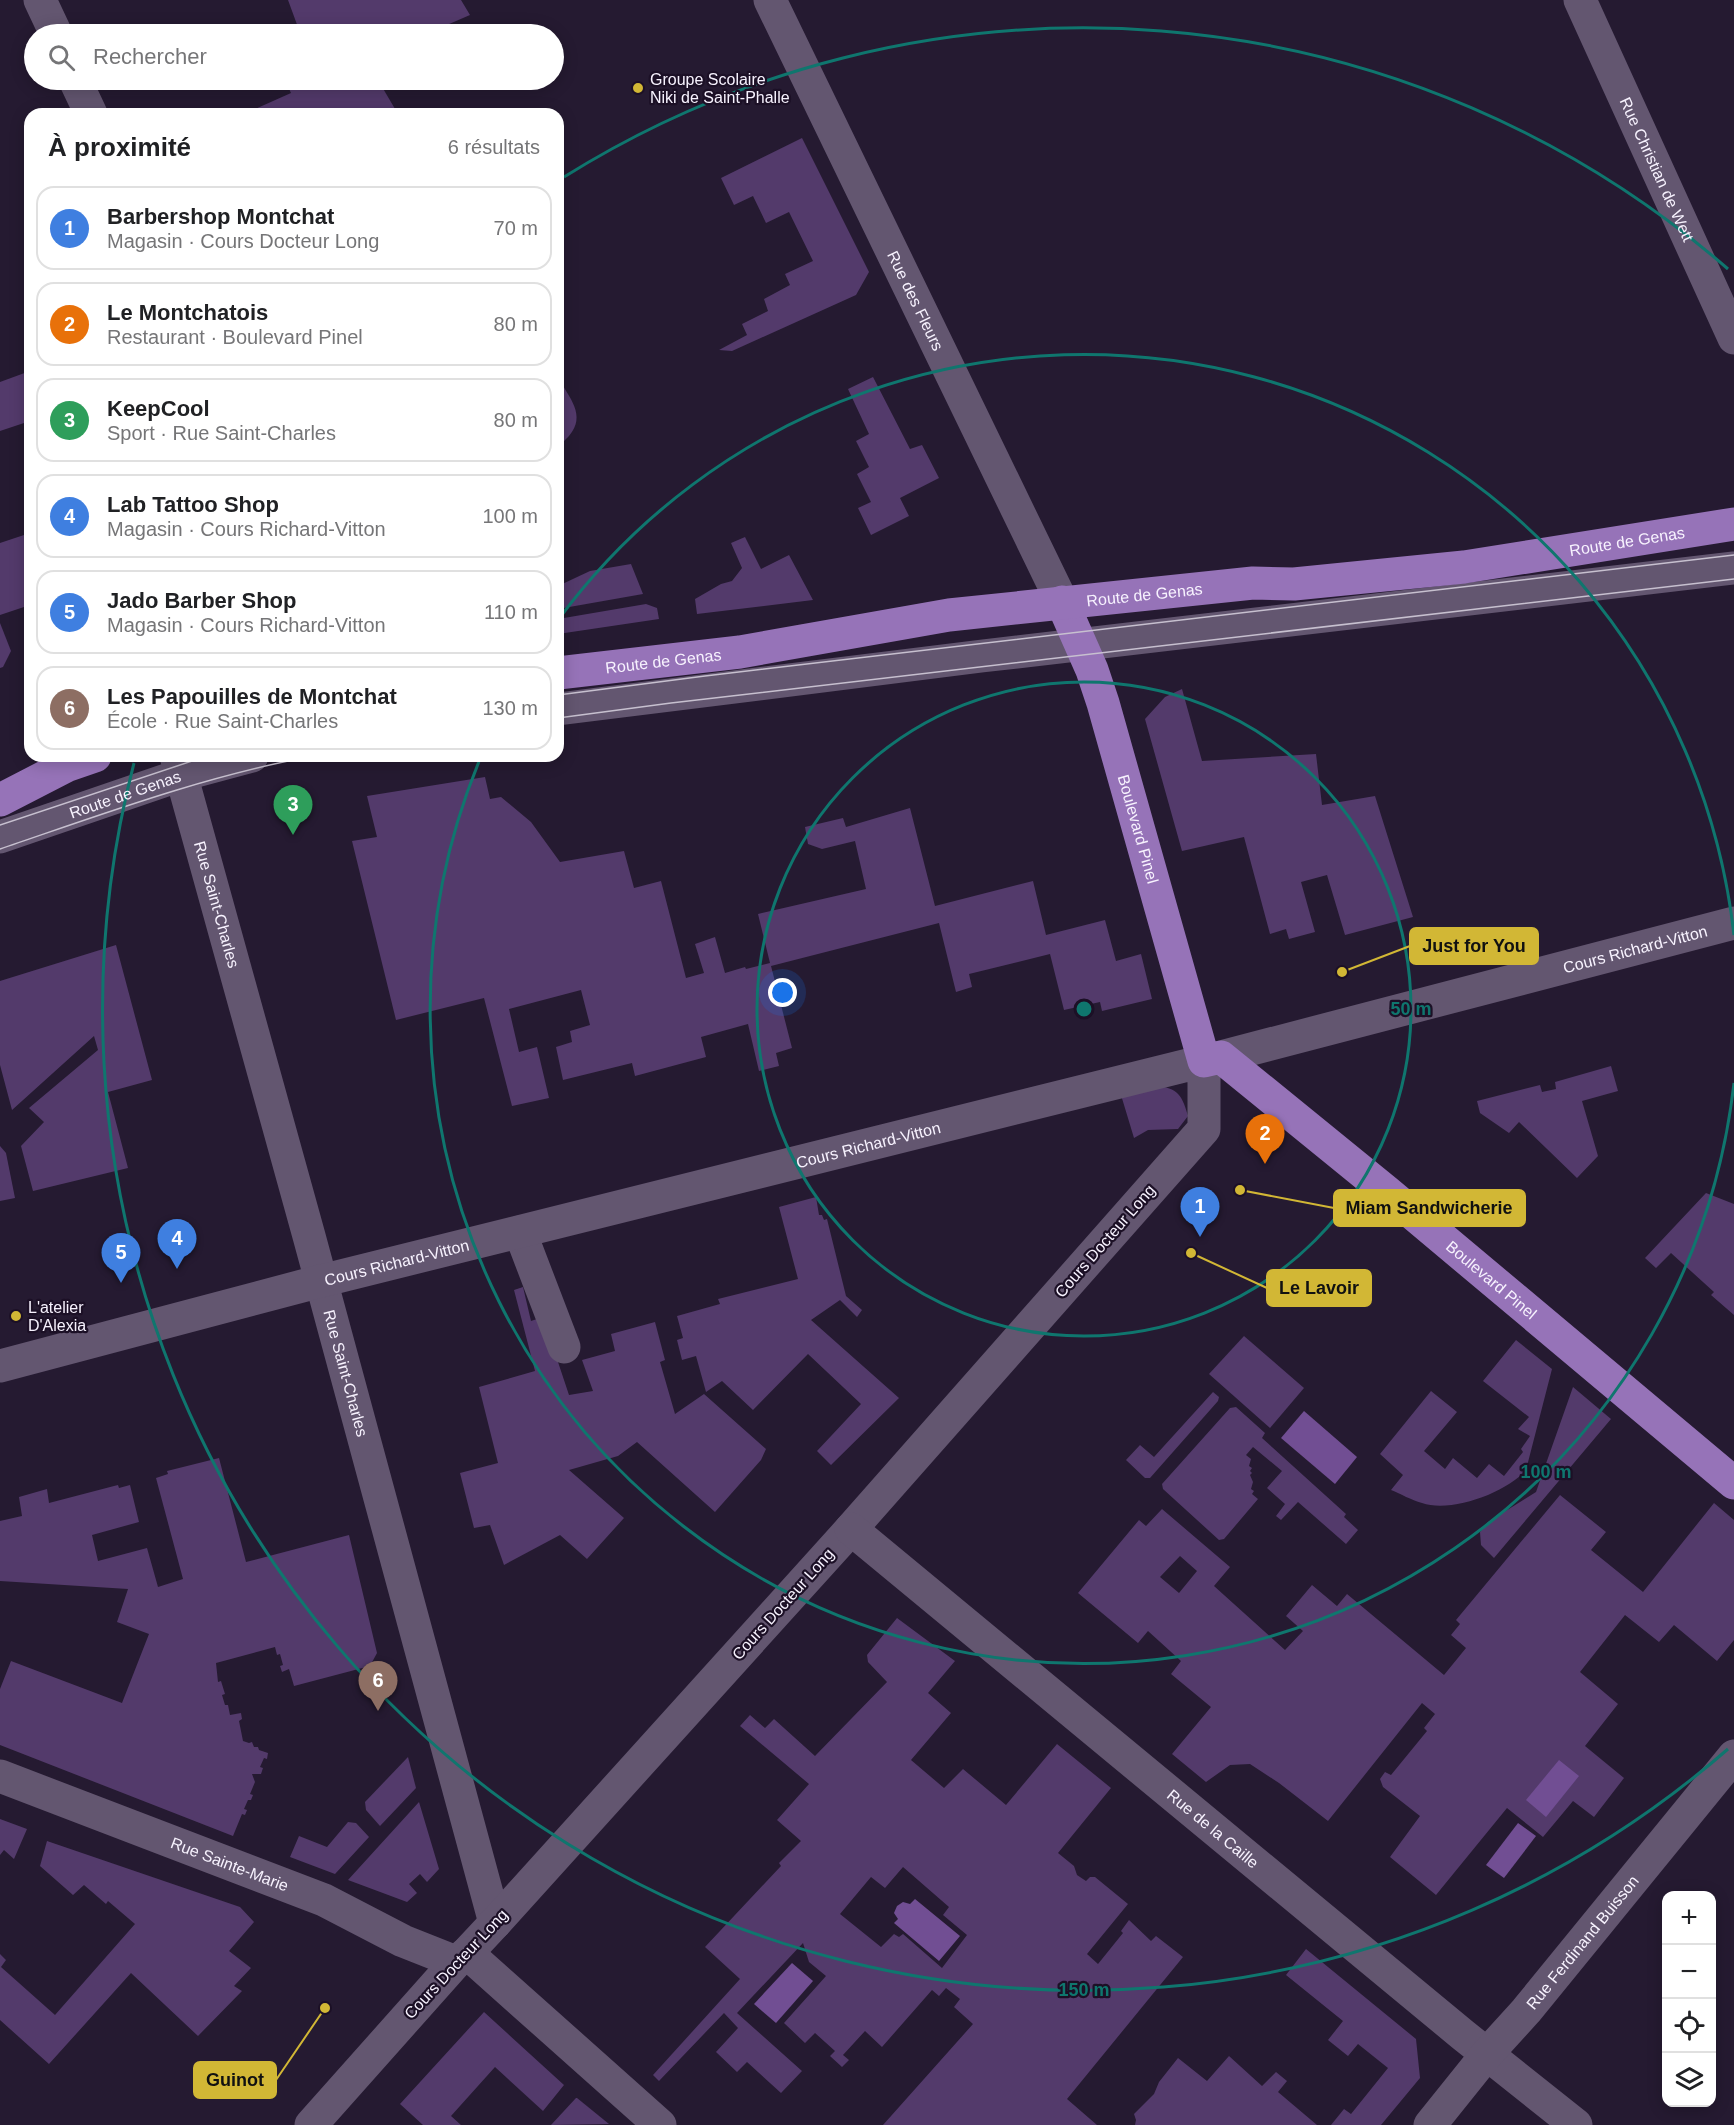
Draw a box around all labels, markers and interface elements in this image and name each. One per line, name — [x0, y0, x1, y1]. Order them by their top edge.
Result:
search box — [24, 24, 564, 90]
icon: search — [45, 41, 78, 74]
text: Rechercher — [93, 44, 207, 69]
place label: Groupe Scolaire Niki de Saint-Phalle — [650, 71, 790, 106]
marker: Groupe Scolaire Niki de Saint-Phalle — [631, 81, 645, 95]
street label: Rue Christian de Wett — [1617, 95, 1697, 244]
text: À proximité — [48, 132, 191, 162]
text: 6 résultats — [448, 136, 540, 158]
text: Barbershop Montchat — [107, 204, 334, 229]
text: 1 — [64, 217, 75, 239]
text: 70 m — [494, 217, 538, 239]
text: Magasin · Cours Docteur Long — [107, 230, 379, 252]
street label: Rue des Fleurs — [884, 248, 947, 353]
text: Le Montchatois — [107, 300, 268, 325]
text: 2 — [64, 313, 75, 335]
text: 80 m — [494, 313, 538, 335]
text: Restaurant · Boulevard Pinel — [107, 326, 363, 348]
text: KeepCool — [107, 396, 210, 421]
text: 3 — [64, 409, 75, 431]
text: 80 m — [494, 409, 538, 431]
text: Sport · Rue Saint-Charles — [107, 422, 336, 444]
text: Lab Tattoo Shop — [107, 492, 279, 517]
text: 4 — [64, 505, 75, 527]
text: 100 m — [482, 505, 538, 527]
text: Magasin · Cours Richard-Vitton — [107, 518, 386, 540]
street label: Route de Genas — [1568, 523, 1686, 559]
street label: Route de Genas — [1086, 580, 1203, 609]
text: Jado Barber Shop — [107, 588, 296, 613]
text: 5 — [64, 601, 75, 623]
text: 110 m — [484, 601, 538, 623]
text: Magasin · Cours Richard-Vitton — [107, 614, 386, 636]
street label: Route de Genas — [604, 646, 722, 676]
text: Les Papouilles de Montchat — [107, 684, 397, 709]
text: 6 — [64, 697, 75, 719]
text: 130 m — [482, 697, 538, 719]
text: École · Rue Saint-Charles — [107, 710, 338, 732]
street label: Route de Genas — [67, 767, 183, 821]
street label: Boulevard Pinel — [1115, 773, 1162, 885]
pin: 3 — [274, 786, 312, 835]
street label: Rue Saint-Charles — [191, 839, 243, 970]
street label: Cours Richard-Vitton — [1561, 922, 1709, 976]
callout: Just for You — [1410, 928, 1538, 964]
text: Just for You — [1422, 936, 1526, 956]
your location — [768, 978, 797, 1007]
centre of rings — [1074, 999, 1094, 1019]
text: 50 m — [1390, 999, 1432, 1019]
pin: 2 — [1246, 1114, 1284, 1164]
street label: Cours Richard-Vitton — [794, 1118, 942, 1171]
street label: Cours Docteur Long — [1052, 1181, 1158, 1301]
pin: 1 — [1180, 1188, 1220, 1237]
callout: Miam Sandwicherie — [1334, 1190, 1525, 1226]
text: Miam Sandwicherie — [1345, 1198, 1513, 1218]
pin: 4 — [158, 1220, 196, 1269]
pin: 5 — [102, 1234, 140, 1283]
street label: Cours Richard-Vitton — [323, 1236, 471, 1288]
street label: Boulevard Pinel — [1443, 1237, 1540, 1322]
callout: Le Lavoir — [1267, 1270, 1371, 1306]
text: Le Lavoir — [1279, 1278, 1359, 1298]
place label: L'atelier D'Alexia — [28, 1299, 86, 1334]
street label: Rue Saint-Charles — [321, 1308, 371, 1438]
marker: L'atelier D'Alexia — [9, 1309, 23, 1323]
text: 100 m — [1520, 1462, 1572, 1482]
street label: Cours Docteur Long — [729, 1545, 837, 1663]
pin: 6 — [358, 1662, 398, 1711]
street label: Rue de la Caille — [1164, 1786, 1262, 1871]
street label: Rue Sainte-Marie — [169, 1834, 291, 1894]
street label: Rue Ferdinand Buisson — [1523, 1872, 1642, 2012]
map controls — [1662, 1891, 1716, 2107]
button: + — [1662, 1891, 1716, 1945]
street label: Cours Docteur Long — [401, 1906, 511, 2022]
button: − — [1662, 1945, 1716, 1999]
text: 150 m — [1058, 1980, 1110, 2000]
button: locate — [1662, 1999, 1716, 2053]
button: layers — [1662, 2053, 1716, 2107]
callout: Guinot — [194, 2062, 276, 2098]
text: Guinot — [206, 2070, 264, 2090]

